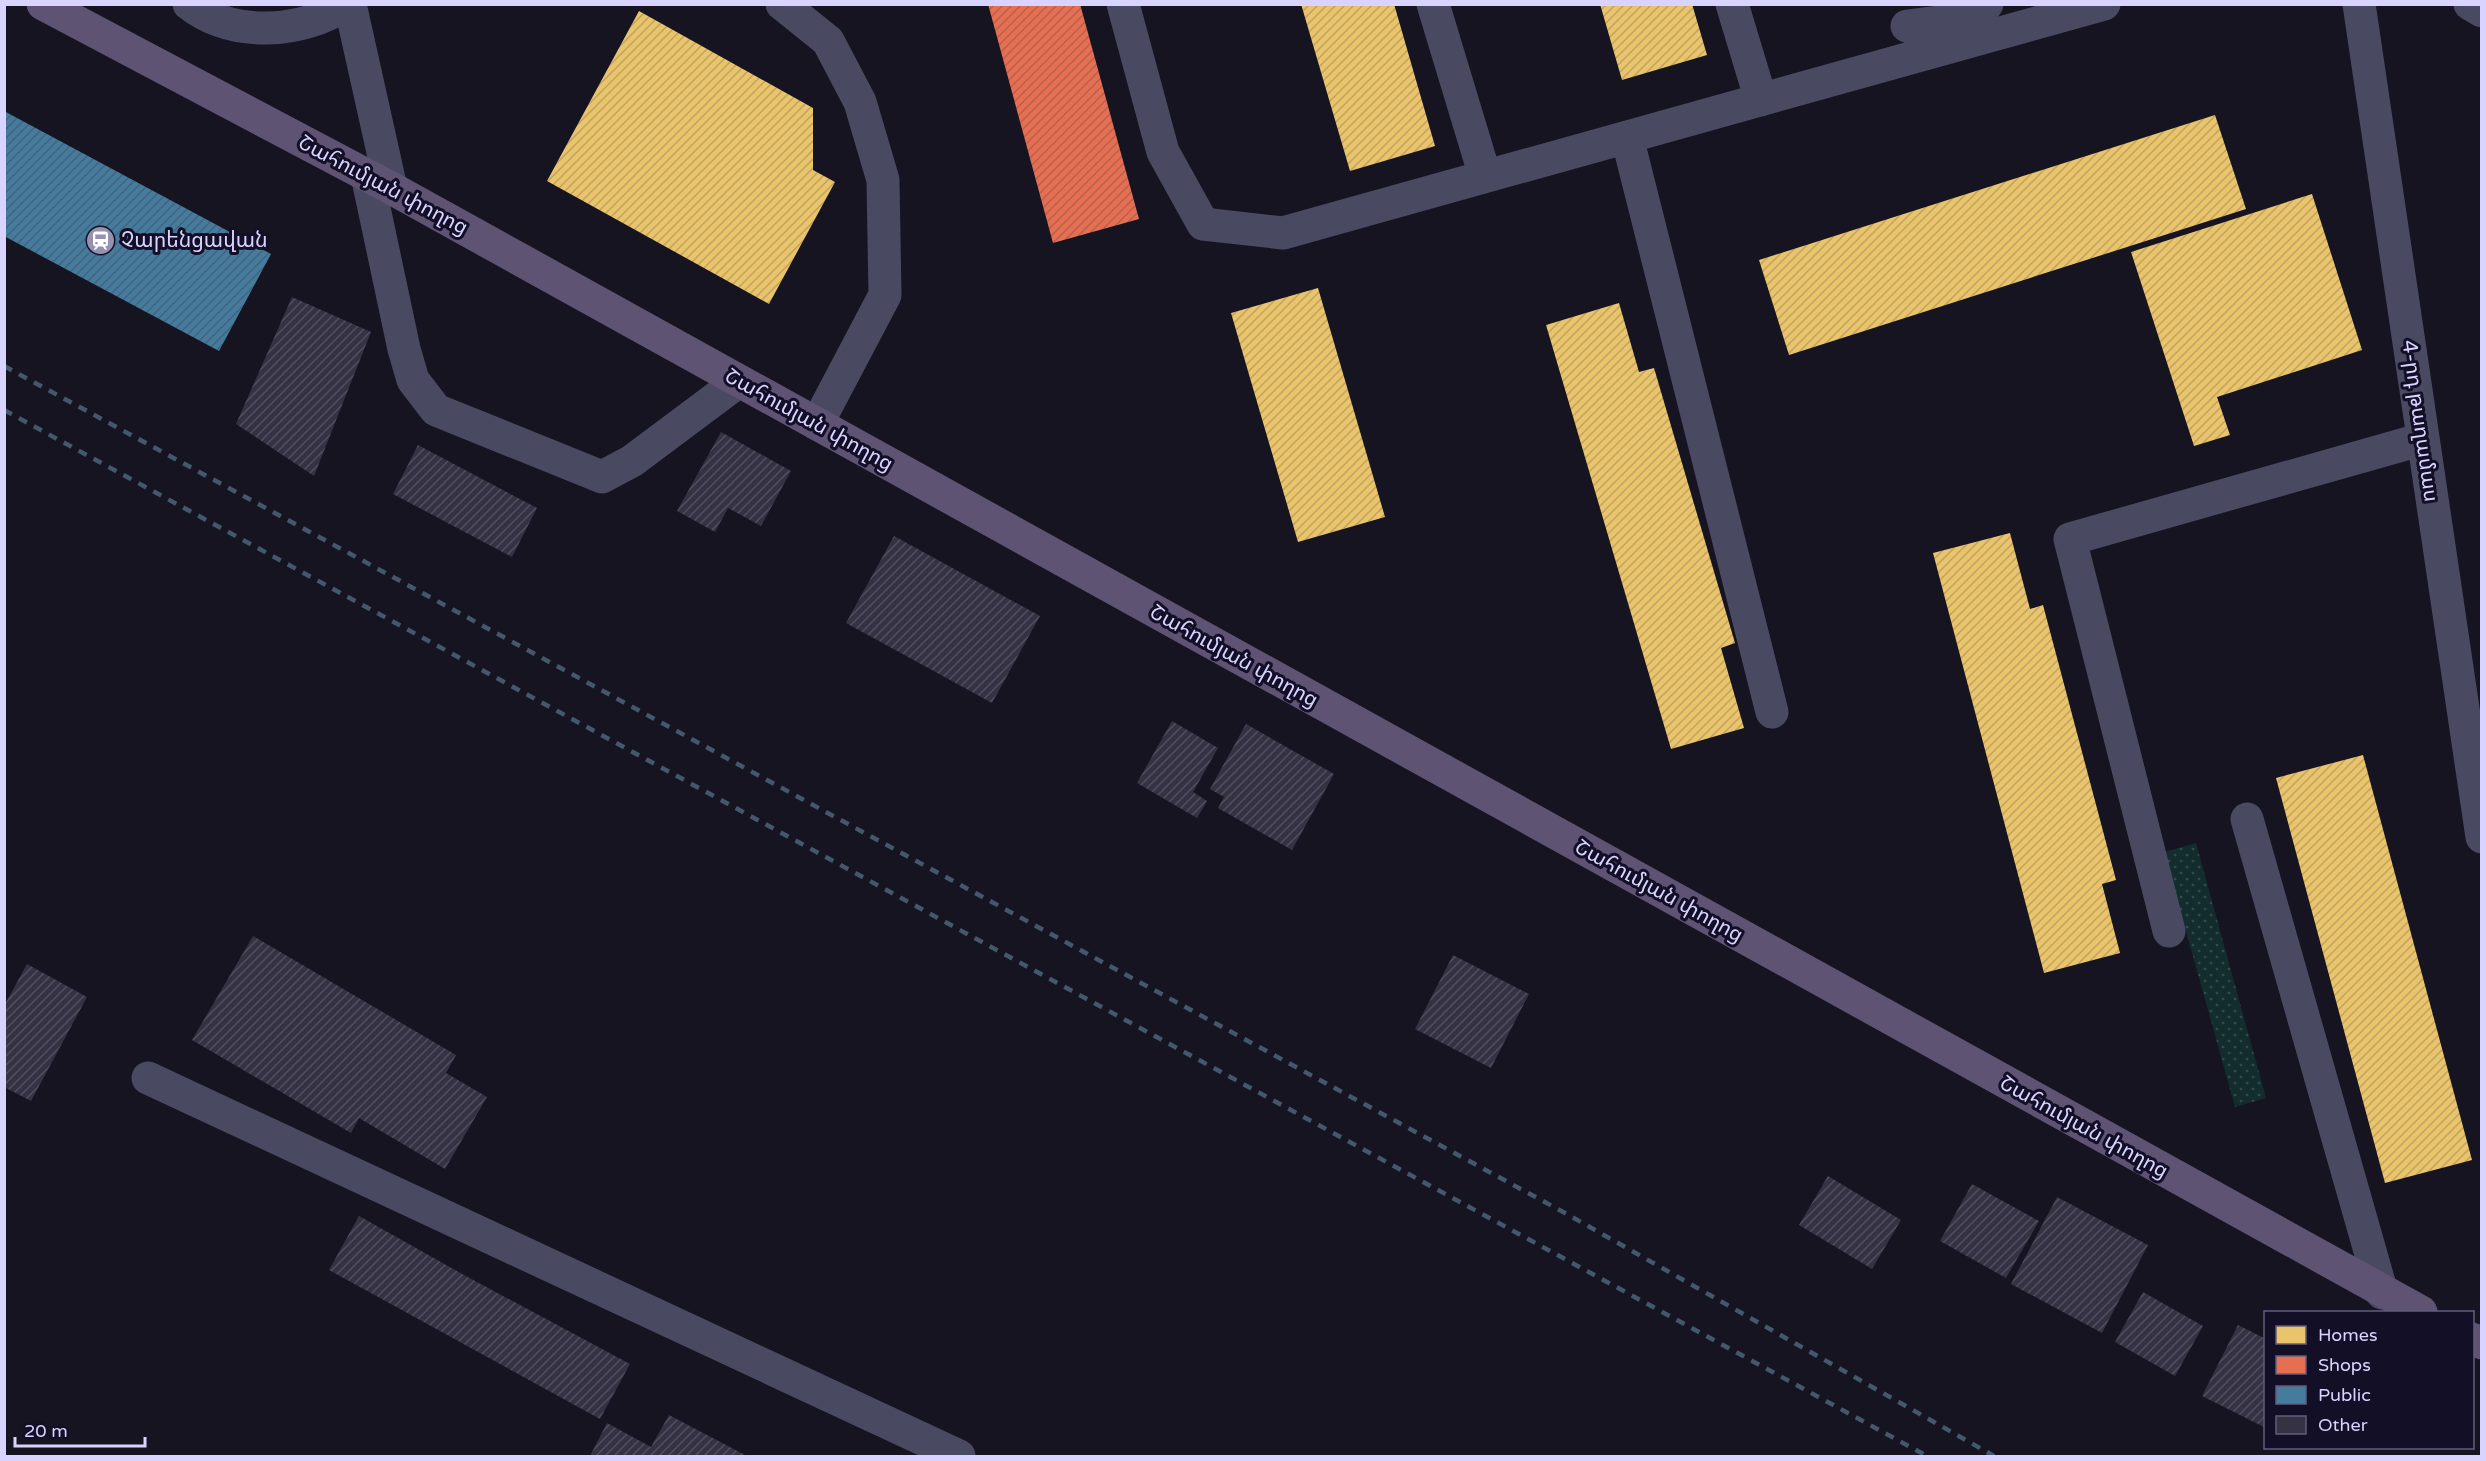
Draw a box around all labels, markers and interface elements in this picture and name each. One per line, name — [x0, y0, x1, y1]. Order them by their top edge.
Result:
street label: Շահումյան փողոց — [294, 130, 472, 240]
station icon: Չարենցավան — [84, 224, 116, 256]
place label: Չարենցավան — [121, 228, 268, 253]
street label: 4-րդ թաղամաս — [2396, 338, 2444, 504]
street label: Շահումյան փողոց — [720, 363, 898, 477]
street label: Շահումյան փողոց — [1145, 599, 1323, 713]
street label: Շահումյան փողոց — [1570, 834, 1748, 948]
street label: Շահումյան փողոց — [1995, 1070, 2173, 1184]
legend — [2264, 1311, 2474, 1449]
text: Homes — [2318, 1324, 2378, 1346]
text: Shops — [2318, 1354, 2371, 1376]
text: Public — [2318, 1384, 2371, 1406]
scale bar — [15, 1410, 146, 1448]
text: Other — [2318, 1414, 2368, 1436]
text: 20 m — [24, 1420, 68, 1442]

